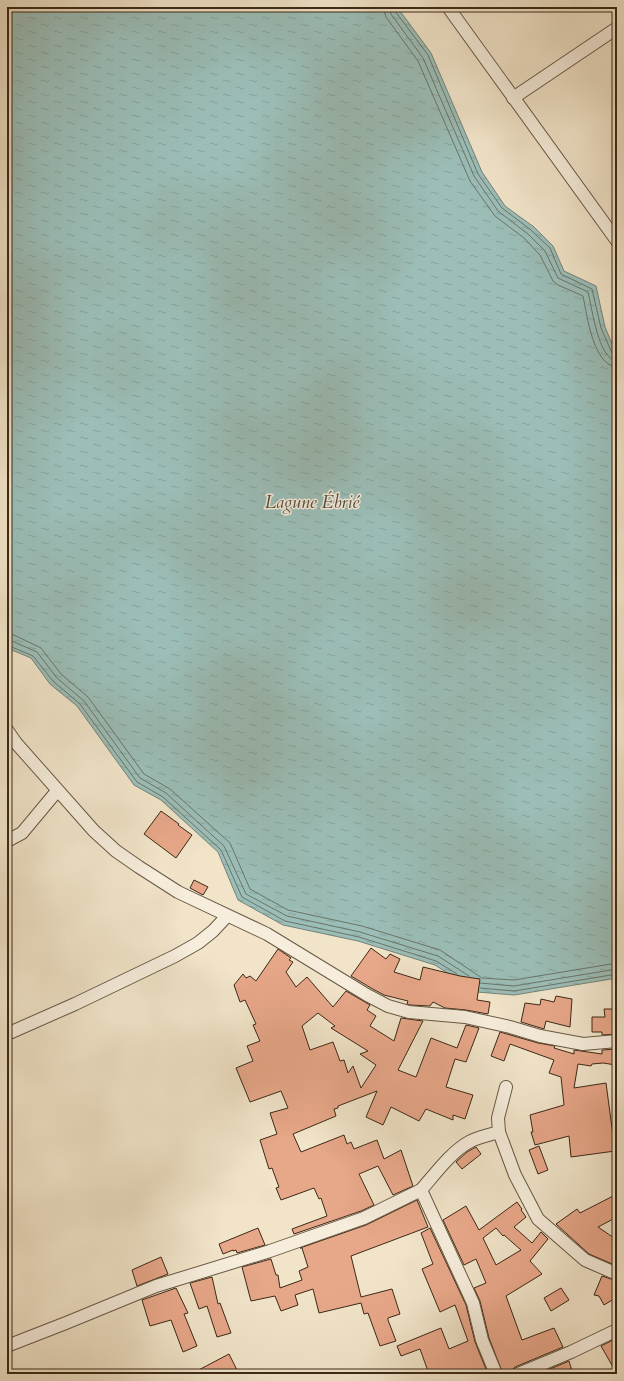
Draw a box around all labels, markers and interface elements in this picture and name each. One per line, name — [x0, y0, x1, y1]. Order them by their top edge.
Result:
water label: Lagune Ébrié — [265, 490, 360, 515]

